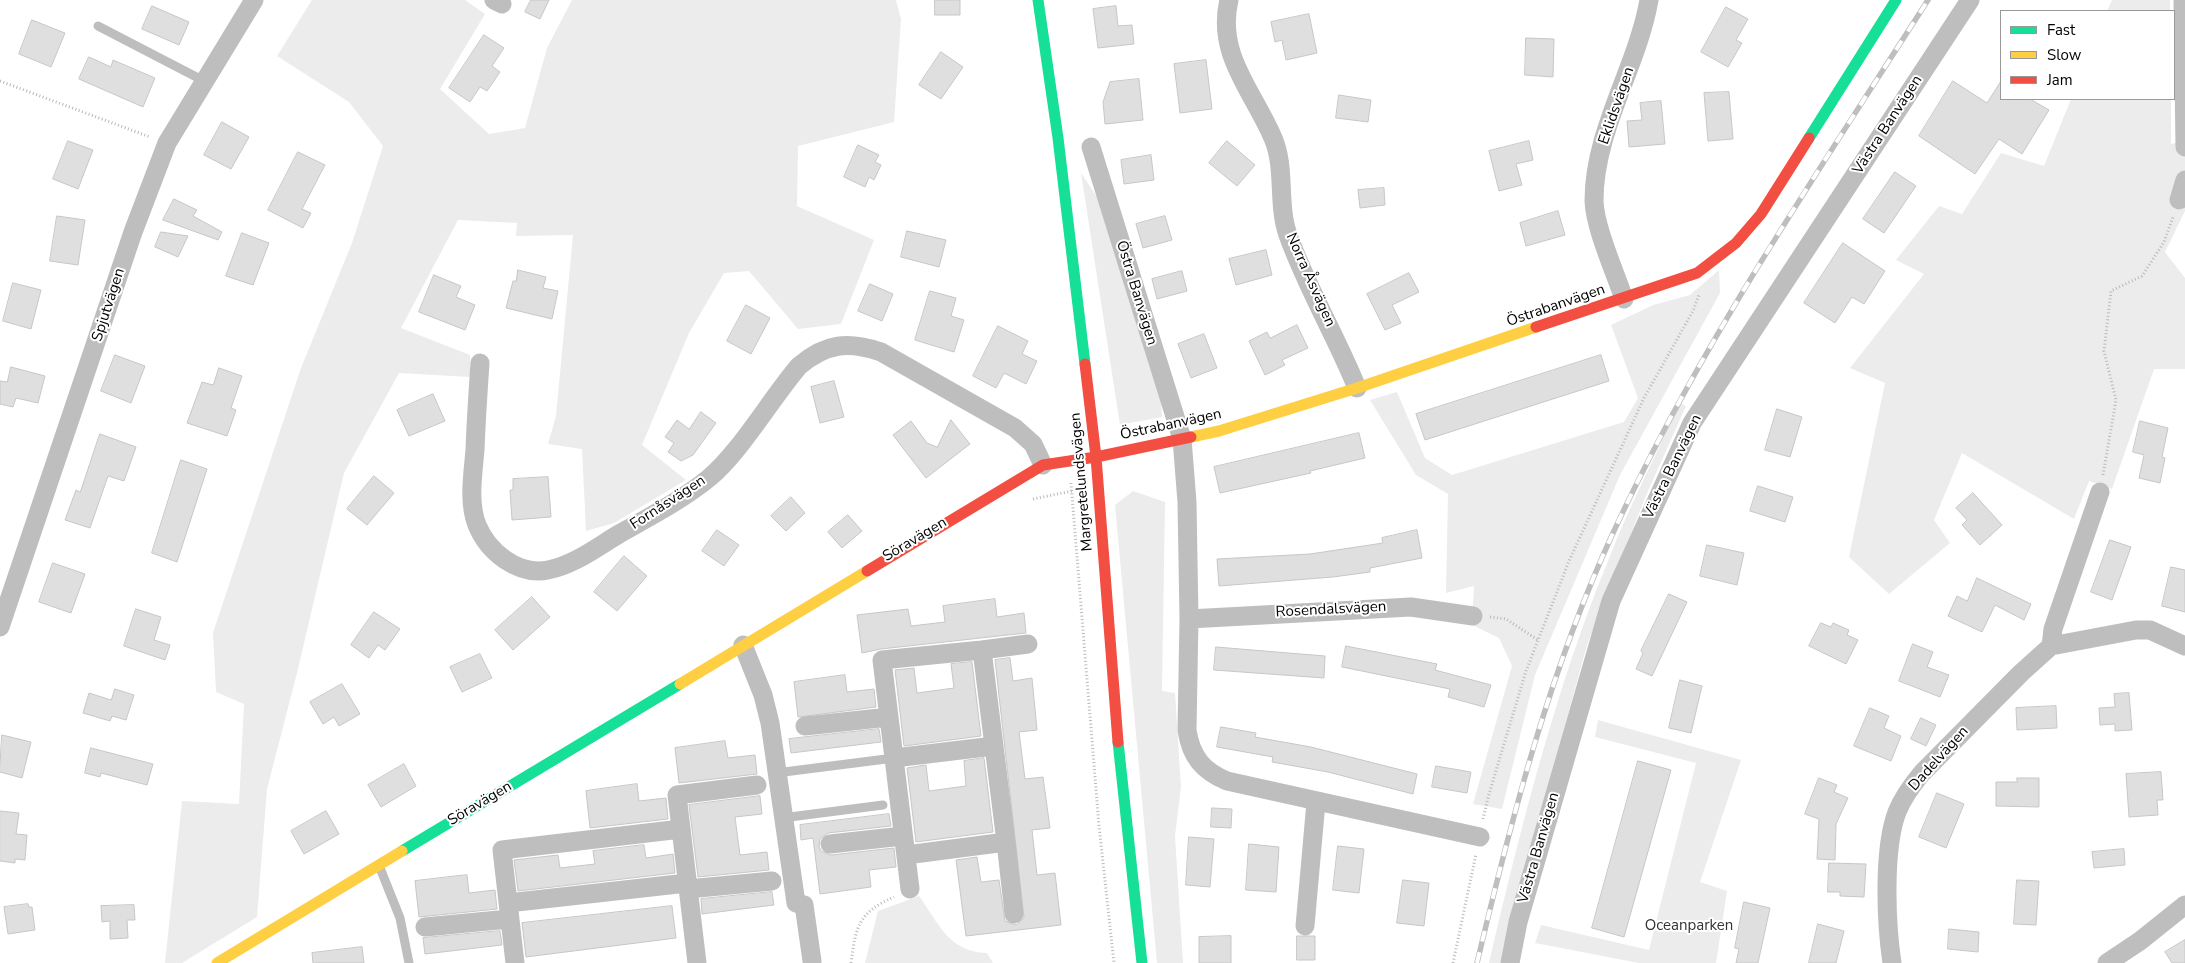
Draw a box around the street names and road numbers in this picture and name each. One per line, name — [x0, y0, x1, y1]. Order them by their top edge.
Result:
street label: Eklidsvägen — [1595, 65, 1639, 147]
street label: Västra Banvägen — [1849, 72, 1927, 178]
street label: Norra Åsvägen — [1281, 230, 1339, 330]
street label: Östra Banvägen — [1112, 239, 1160, 347]
street label: Spjutvägen — [89, 266, 129, 344]
street label: Östrabanvägen — [1504, 281, 1608, 331]
street label: Östrabanvägen — [1119, 405, 1223, 445]
street label: Margretelundsvägen — [1067, 412, 1097, 552]
street label: Västra Banvägen — [1640, 412, 1706, 522]
street label: Fornåsvägen — [627, 472, 709, 534]
street label: Söravägen — [880, 514, 950, 566]
street label: Rosendalsvägen — [1275, 598, 1387, 622]
street label: Dadelvägen — [1905, 723, 1973, 795]
street label: Söravägen — [445, 778, 515, 830]
street label: Västra Banvägen — [1515, 791, 1563, 905]

